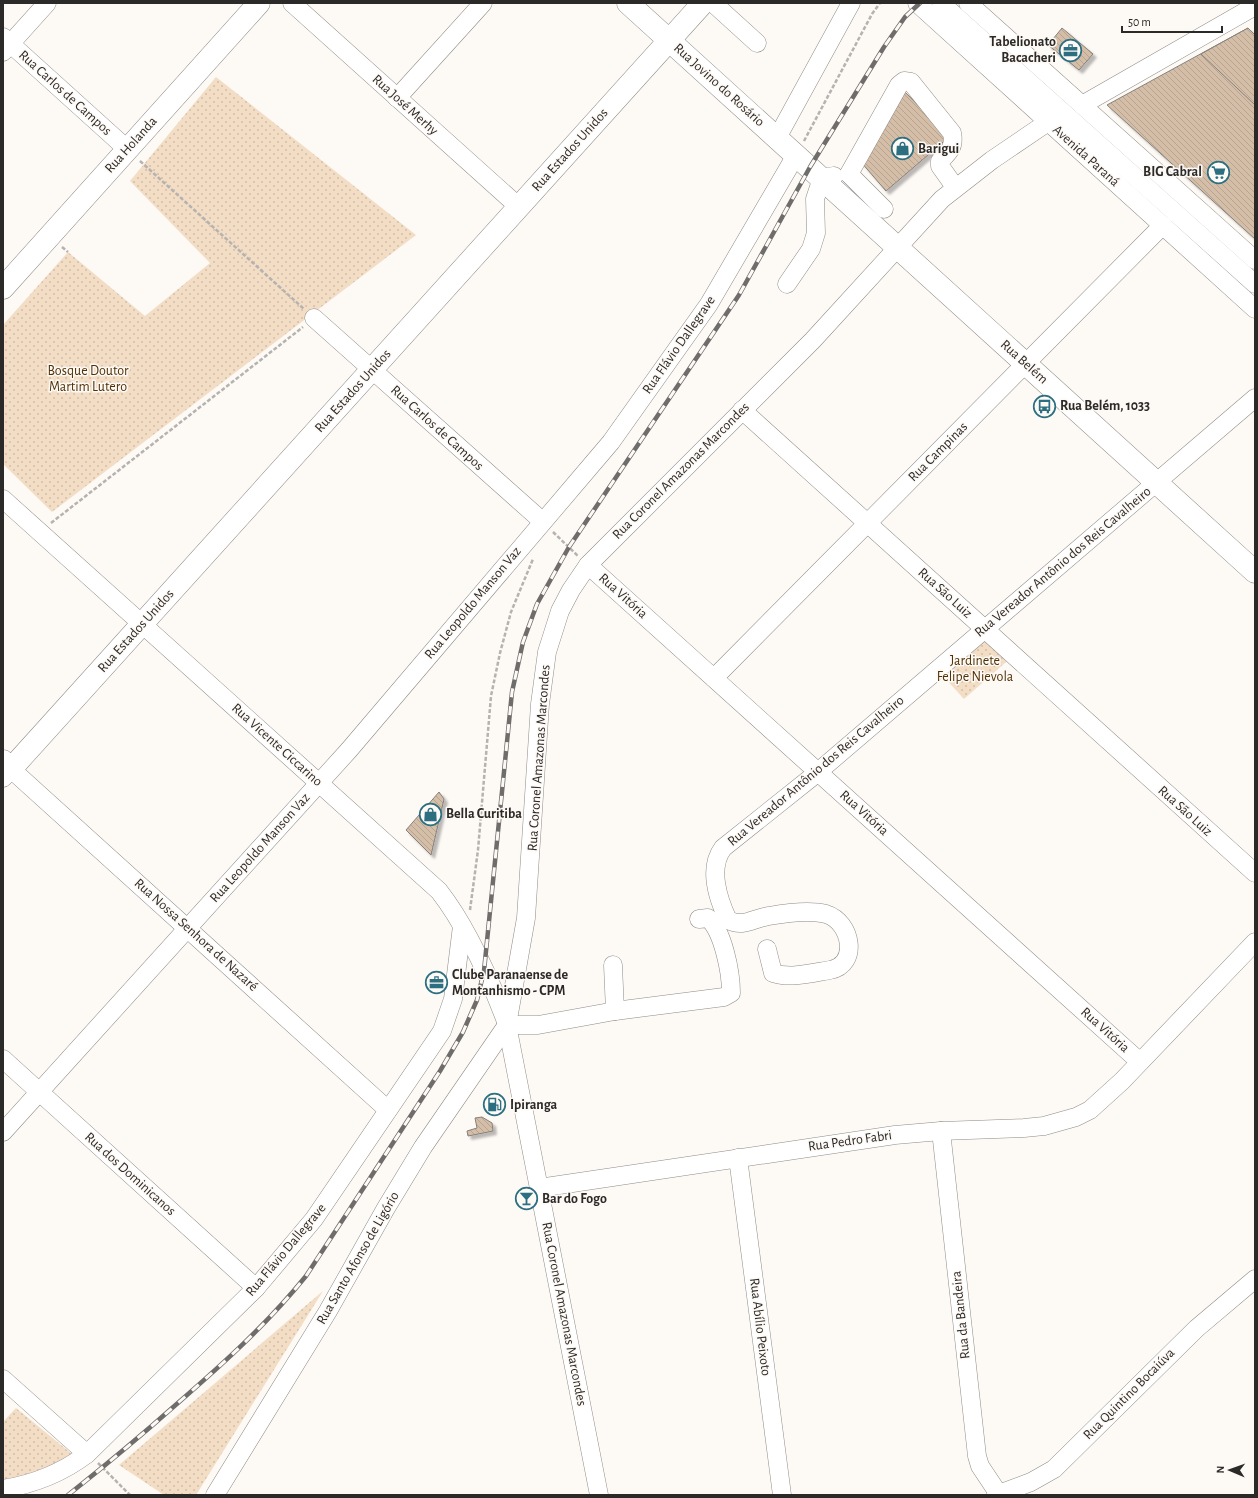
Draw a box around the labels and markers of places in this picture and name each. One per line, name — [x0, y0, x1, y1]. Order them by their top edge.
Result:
place label: Tabelionato Bacacheri — [989, 35, 1056, 65]
office icon: Tabelionato Bacacheri — [1058, 37, 1084, 63]
shop icon: Barigui — [889, 136, 915, 162]
place label: Barigui — [918, 142, 959, 156]
supermarket icon: BIG Cabral — [1205, 159, 1231, 185]
place label: BIG Cabral — [1143, 165, 1202, 179]
bus stop icon: Rua Belém, 1033 — [1031, 393, 1057, 419]
place label: Rua Belém, 1033 — [1060, 399, 1150, 413]
shop icon: Bella Curitiba — [417, 801, 443, 827]
place label: Bella Curitiba — [446, 807, 522, 821]
place label: Clube Paranaense de Montanhismo - CPM — [452, 968, 568, 998]
office icon: Clube Paranaense de Montanhismo - CPM — [424, 970, 450, 996]
fuel station icon: Ipiranga — [481, 1092, 507, 1118]
place label: Ipiranga — [510, 1098, 558, 1112]
bar icon: Bar do Fogo — [513, 1186, 539, 1212]
place label: Bar do Fogo — [542, 1192, 607, 1206]

